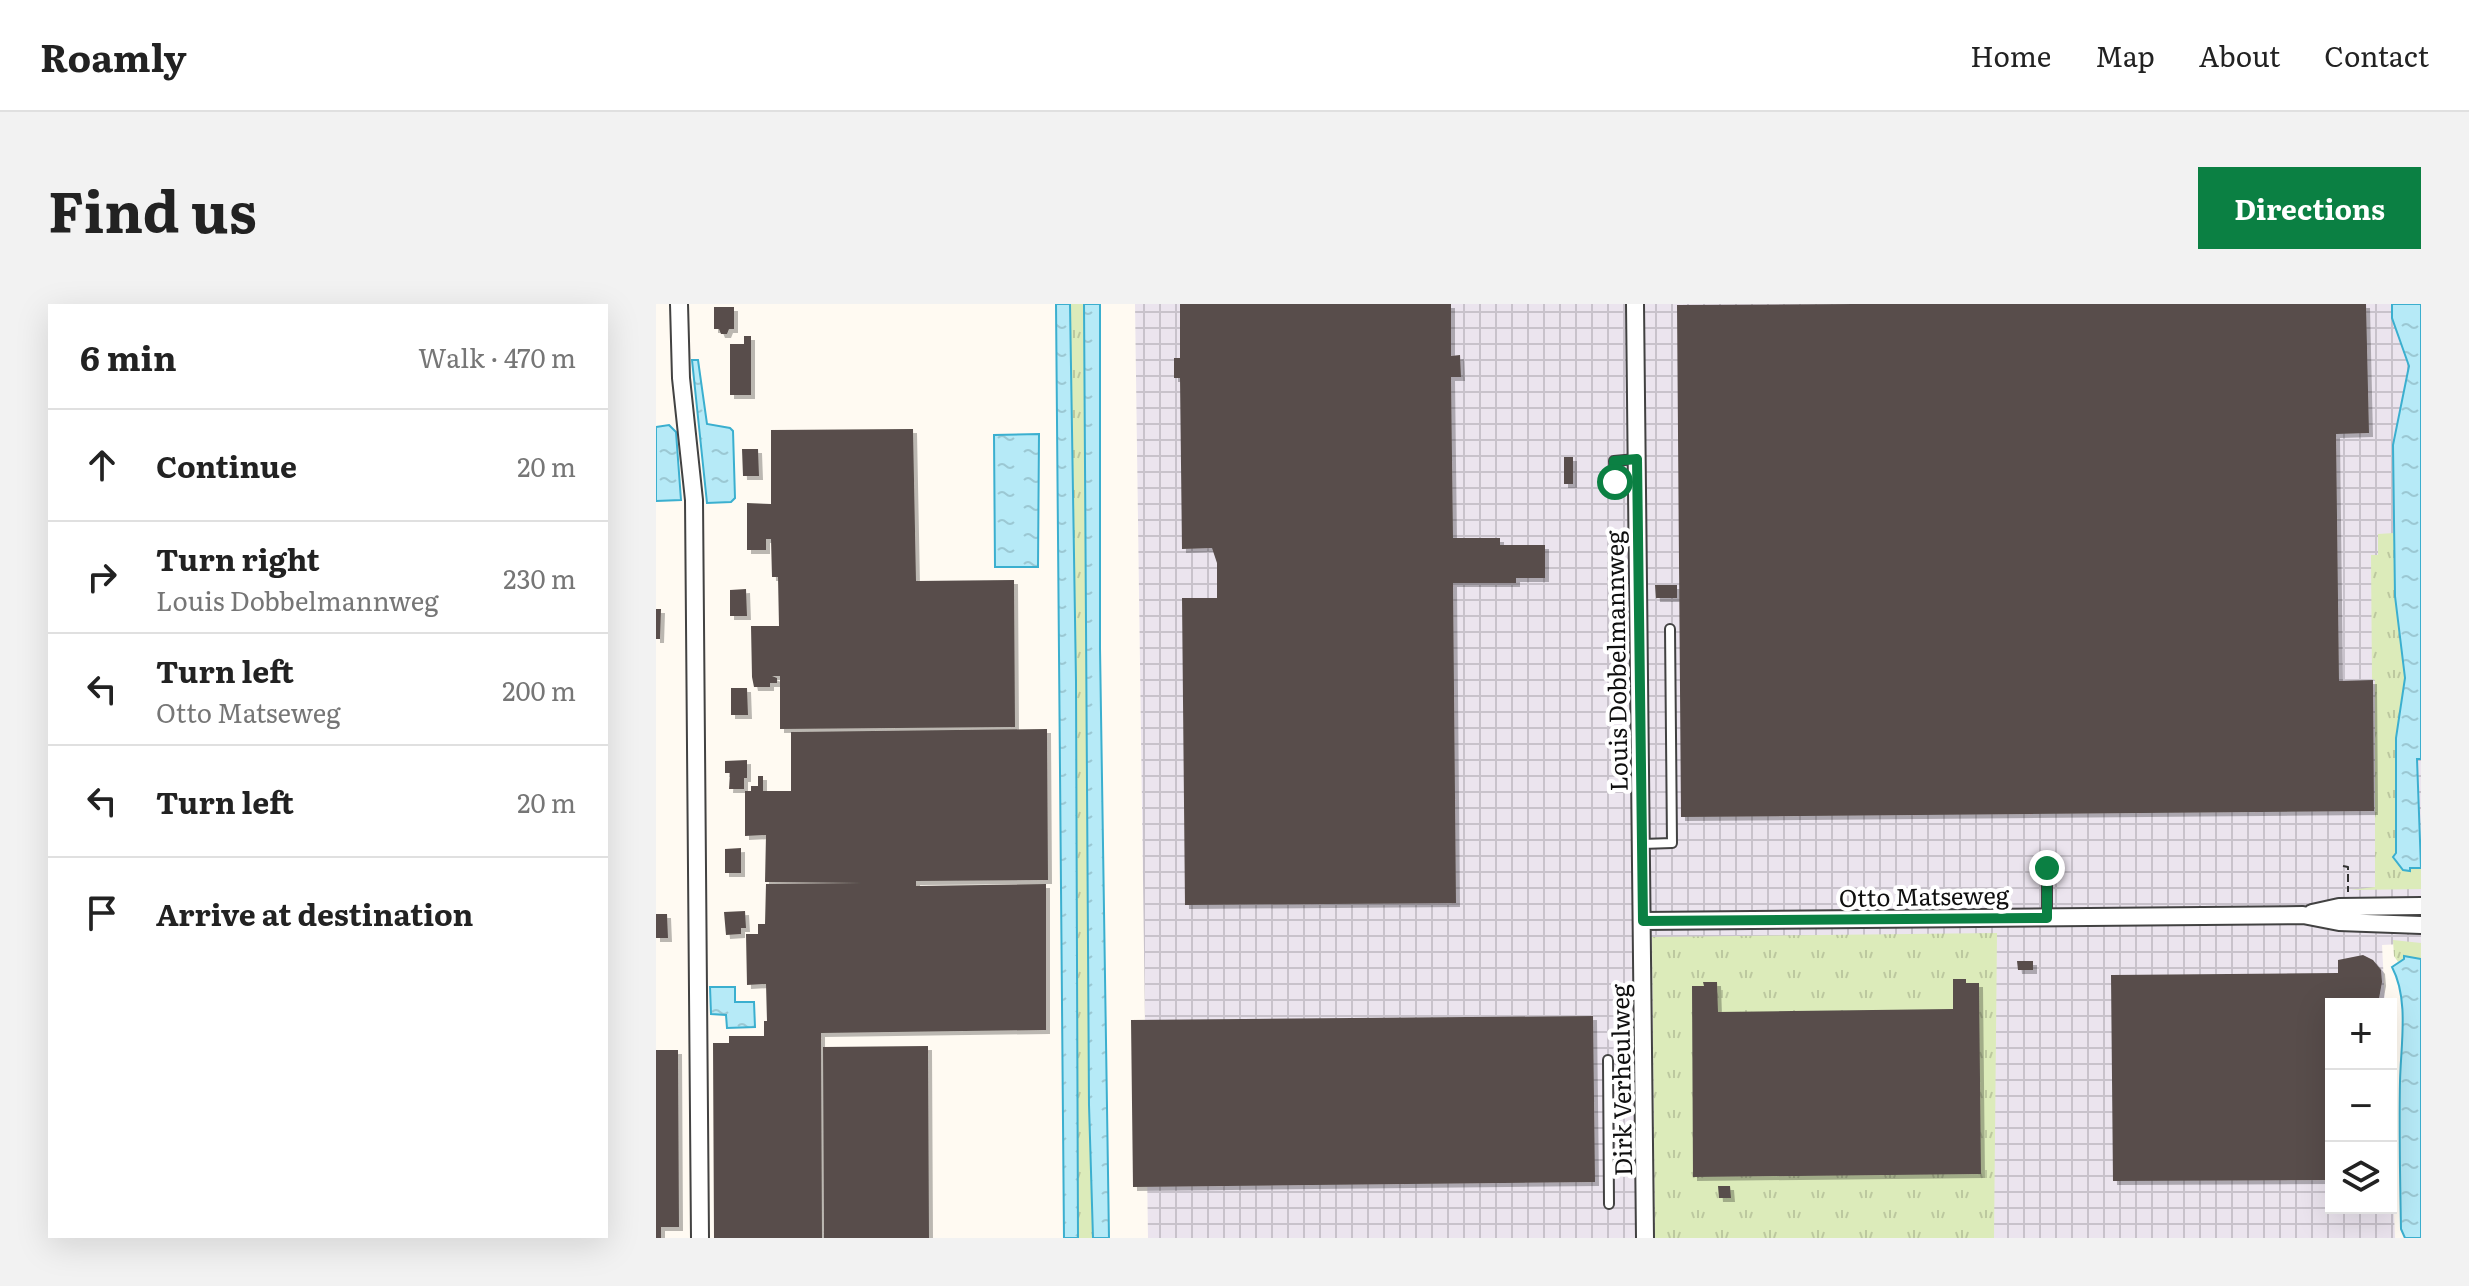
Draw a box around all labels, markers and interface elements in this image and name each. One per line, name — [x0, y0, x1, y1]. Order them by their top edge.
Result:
text: Roamly — [40, 27, 186, 84]
text: Home — [1970, 34, 2051, 76]
text: Map — [2095, 34, 2155, 76]
text: About — [2199, 34, 2280, 76]
text: Contact — [2324, 34, 2429, 76]
text: Find us — [48, 167, 257, 250]
button: Directions — [2198, 167, 2421, 249]
text: 6 min — [80, 331, 177, 381]
text: Walk · 470 m — [418, 337, 576, 376]
icon: ahead — [80, 443, 124, 487]
text: Continue — [156, 443, 297, 487]
text: 20 m — [517, 446, 576, 485]
route start — [1597, 464, 1633, 500]
street label: Louis Dobbelmannweg — [1595, 530, 1635, 792]
text: Turn right — [156, 536, 320, 580]
icon: right — [80, 555, 124, 599]
text: 230 m — [503, 558, 576, 597]
text: Louis Dobbelmannweg — [156, 580, 439, 619]
text: Turn left — [156, 648, 294, 692]
icon: left — [80, 667, 124, 711]
text: 200 m — [502, 670, 576, 709]
text: Otto Matseweg — [156, 692, 341, 731]
icon: left — [80, 779, 124, 823]
text: Turn left — [156, 779, 294, 823]
text: 20 m — [517, 782, 576, 821]
route end — [2029, 850, 2065, 886]
street label: Otto Matseweg — [1838, 876, 2010, 914]
icon: arrive — [80, 891, 124, 935]
text: Arrive at destination — [156, 891, 473, 935]
street label: Dirk Verheulweg — [1601, 983, 1639, 1176]
map controls — [2325, 998, 2397, 1214]
button: + — [2325, 998, 2397, 1070]
button: − — [2325, 1070, 2397, 1142]
button: layers — [2325, 1142, 2397, 1214]

